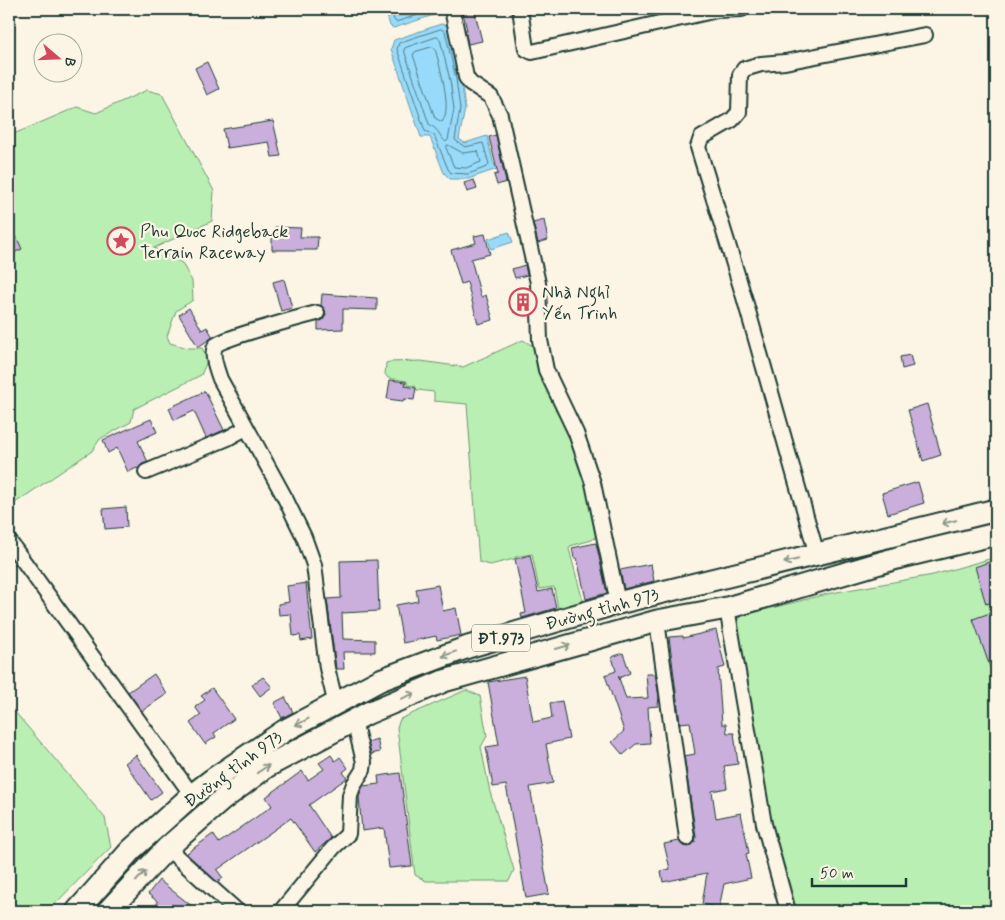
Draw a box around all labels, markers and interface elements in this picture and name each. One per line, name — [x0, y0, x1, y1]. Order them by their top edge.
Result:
north arrow — [32, 32, 82, 82]
text: B — [59, 55, 79, 69]
place label: Phu Quoc Ridgeback Terrain Raceway — [140, 220, 288, 265]
place icon: Phu Quoc Ridgeback Terrain Raceway — [106, 226, 136, 256]
place label: Nhà Nghỉ Yến Trinh — [542, 281, 617, 326]
building icon: Nhà Nghỉ Yến Trinh — [508, 287, 538, 317]
one-way arrow — [941, 517, 957, 527]
one-way arrow — [784, 557, 800, 566]
street label: Đường tỉnh 973 — [543, 583, 662, 639]
road number: ĐT.973 — [472, 624, 530, 651]
one-way arrow — [554, 642, 570, 652]
one-way arrow — [442, 650, 457, 659]
one-way arrow — [400, 690, 415, 700]
one-way arrow — [295, 718, 310, 727]
street label: Đường tỉnh 973 — [179, 726, 289, 815]
one-way arrow — [256, 764, 270, 774]
scale bar — [812, 855, 906, 887]
text: 50 m — [820, 864, 854, 884]
one-way arrow — [135, 869, 147, 882]

